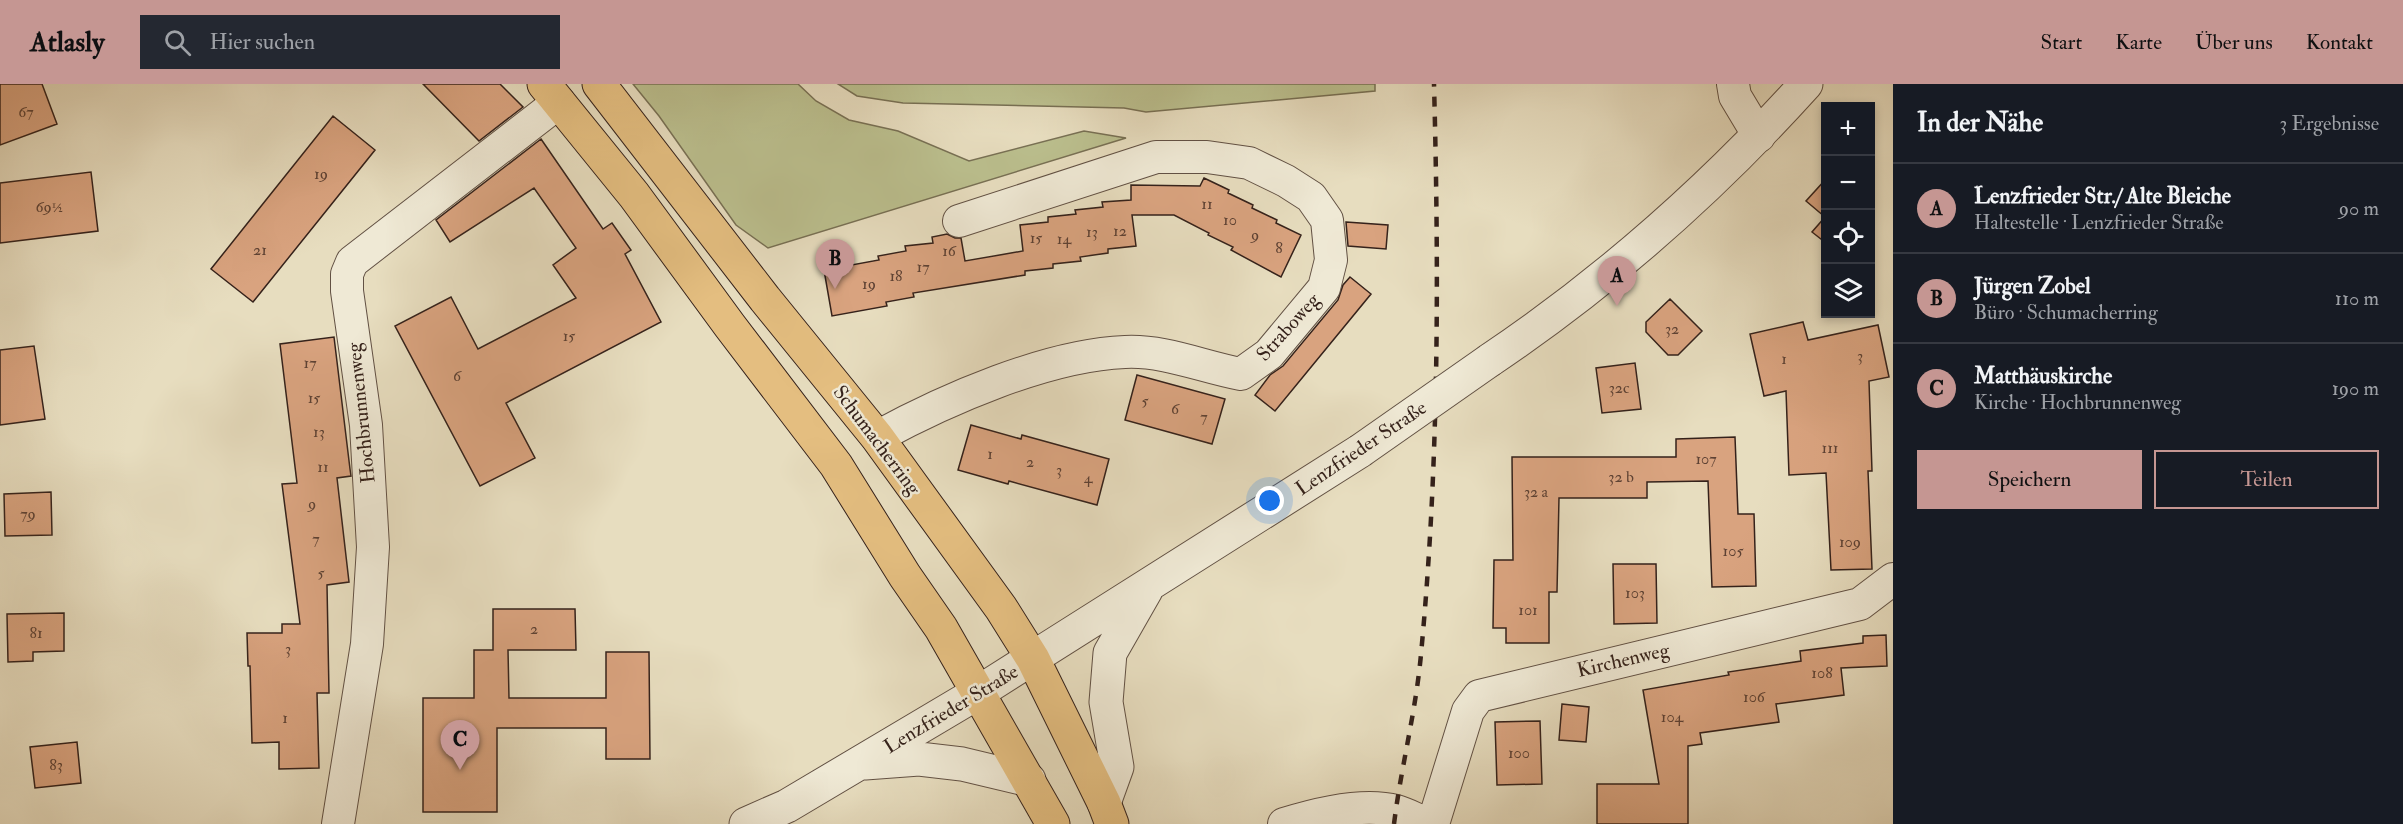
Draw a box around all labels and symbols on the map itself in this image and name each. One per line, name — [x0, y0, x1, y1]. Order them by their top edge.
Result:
house number: 67 — [18, 102, 34, 122]
house number: 19 — [314, 164, 328, 184]
house number: 11 — [1201, 194, 1213, 214]
house number: 69½ — [35, 197, 63, 217]
house number: 10 — [1223, 210, 1237, 230]
house number: 12 — [1113, 221, 1127, 241]
house number: 13 — [1086, 222, 1098, 242]
house number: 9 — [1250, 225, 1259, 245]
house number: 15 — [1030, 228, 1042, 248]
house number: 14 — [1057, 229, 1073, 249]
house number: 8 — [1275, 238, 1283, 258]
house number: 21 — [253, 240, 267, 260]
pin: B — [816, 240, 854, 289]
house number: 16 — [942, 241, 957, 261]
pin: A — [1598, 256, 1636, 306]
house number: 17 — [916, 257, 930, 277]
house number: 18 — [889, 266, 903, 286]
house number: 19 — [862, 274, 876, 294]
street label: Straboweg — [1251, 287, 1326, 366]
house number: 32 — [1665, 319, 1679, 339]
house number: 15 — [563, 326, 575, 346]
street label: Hochbrunnenweg — [341, 340, 381, 485]
house number: 3 — [1857, 346, 1863, 366]
house number: 1 — [1781, 349, 1787, 369]
house number: 17 — [303, 353, 317, 373]
house number: 6 — [453, 366, 462, 386]
house number: 32c — [1609, 378, 1630, 398]
street label: Schumacherring — [828, 380, 927, 501]
house number: 15 — [308, 388, 320, 408]
house number: 5 — [1141, 391, 1149, 411]
street label: Lenzfrieder Straße — [1291, 395, 1431, 501]
house number: 6 — [1171, 399, 1180, 419]
house number: 7 — [1200, 407, 1208, 427]
house number: 13 — [313, 422, 325, 442]
house number: 111 — [1821, 438, 1839, 458]
house number: 1 — [987, 444, 993, 464]
house number: 107 — [1695, 449, 1717, 469]
house number: 2 — [1026, 452, 1034, 472]
house number: 11 — [317, 457, 329, 477]
house number: 3 — [1056, 460, 1062, 480]
house number: 32 b — [1608, 467, 1634, 487]
house number: 4 — [1084, 468, 1094, 488]
house number: 32 a — [1524, 482, 1549, 502]
your location — [1255, 486, 1284, 515]
house number: 9 — [307, 494, 316, 514]
house number: 79 — [20, 504, 36, 524]
house number: 7 — [312, 529, 320, 549]
house number: 109 — [1839, 532, 1861, 552]
house number: 105 — [1723, 541, 1743, 561]
house number: 5 — [317, 563, 325, 583]
house number: 103 — [1625, 583, 1645, 603]
house number: 101 — [1518, 600, 1538, 620]
house number: 2 — [530, 619, 538, 639]
house number: 81 — [29, 623, 43, 643]
street label: Kirchenweg — [1574, 637, 1673, 683]
house number: 3 — [285, 639, 291, 659]
street label: Lenzfrieder Straße — [879, 659, 1023, 759]
house number: 108 — [1811, 663, 1833, 683]
house number: 106 — [1743, 687, 1766, 707]
house number: 104 — [1661, 707, 1685, 727]
house number: 1 — [282, 708, 288, 728]
pin: C — [440, 720, 480, 770]
house number: 100 — [1508, 743, 1530, 763]
house number: 83 — [49, 755, 63, 775]

